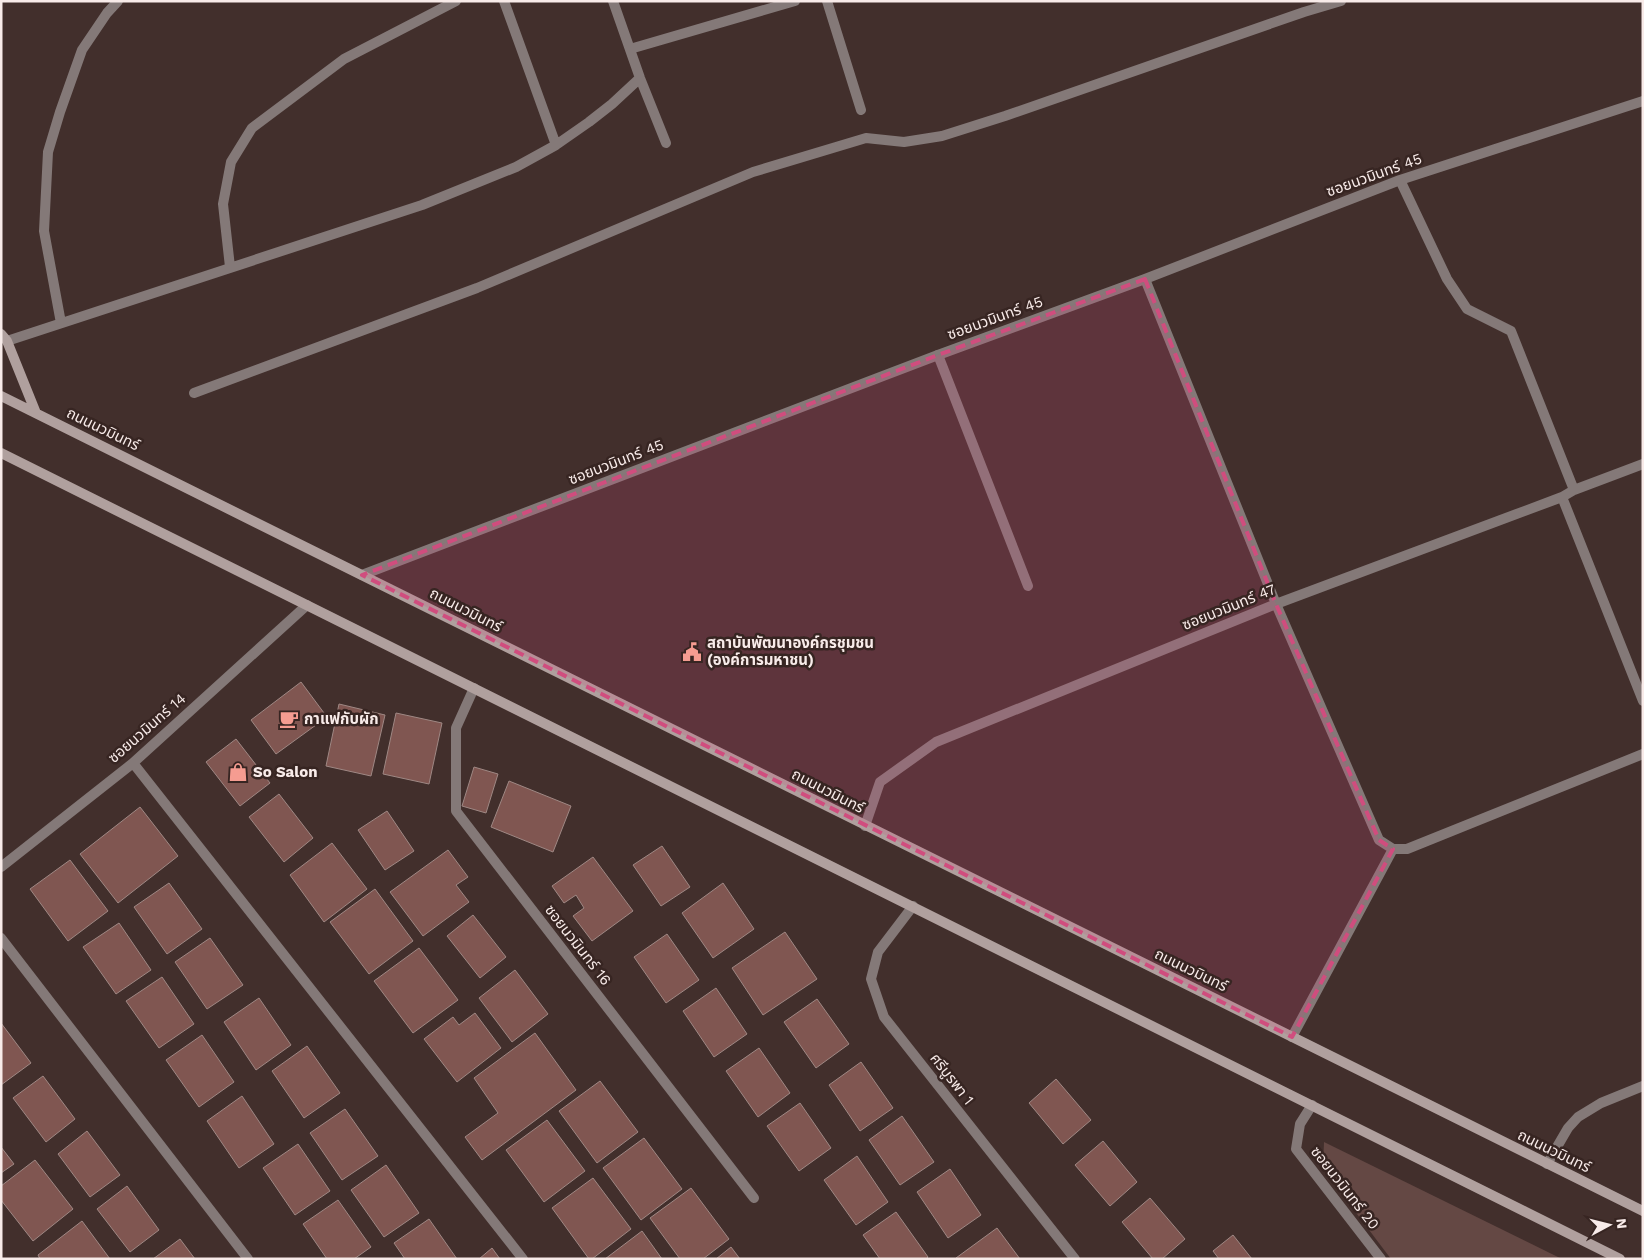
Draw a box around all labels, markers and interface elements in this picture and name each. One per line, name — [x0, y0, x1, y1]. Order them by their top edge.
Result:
street label: ซอยนวมินทร์ 45 — [1324, 149, 1424, 201]
street label: ซอยนวมินทร์ 45 — [945, 292, 1045, 344]
street label: ถนนนวมินทร์ — [64, 404, 143, 455]
street label: ซอยนวมินทร์ 45 — [566, 436, 666, 488]
street label: ซอยนวมินทร์ 47 — [1180, 580, 1278, 634]
street label: ถนนนวมินทร์ — [427, 584, 506, 636]
place label: สถาบันพัฒนาองค์กรชุมชน (องค์การมหาชน) — [707, 634, 874, 669]
public building icon: สถาบันพัฒนาองค์กรชุมชน (องค์การมหาชน) — [681, 641, 703, 663]
street label: ซอยนวมินทร์ 14 — [104, 689, 190, 767]
cafe icon: กาแฟกับผัก — [278, 708, 300, 730]
place label: กาแฟกับผัก — [304, 710, 379, 728]
shop icon: So Salon — [227, 761, 249, 783]
place label: So Salon — [253, 763, 317, 781]
street label: ถนนนวมินทร์ — [789, 765, 868, 817]
street label: ซอยนวมินทร์ 16 — [541, 901, 615, 989]
street label: ถนนนวมินทร์ — [1152, 945, 1231, 996]
street label: ศรีบูรพา 1 — [926, 1050, 978, 1108]
street label: ถนนนวมินทร์ — [1515, 1126, 1594, 1177]
street label: ซอยนวมินทร์ 20 — [1307, 1143, 1383, 1233]
north arrow — [1584, 1200, 1634, 1250]
text: N — [1613, 1217, 1630, 1230]

